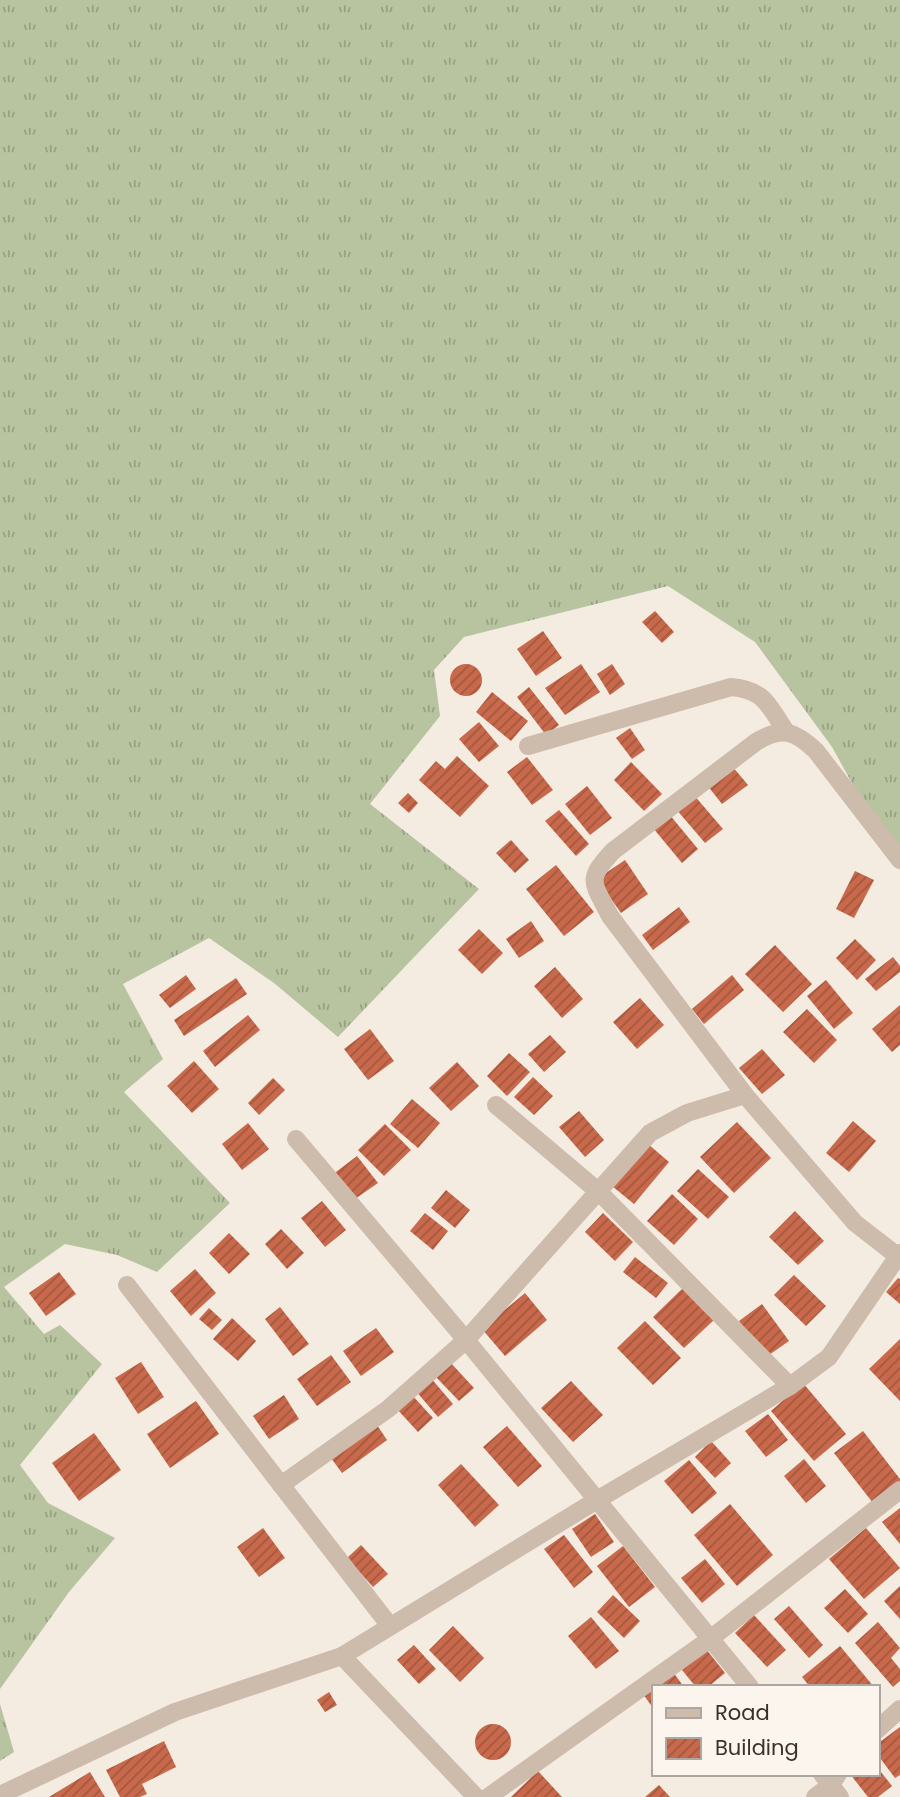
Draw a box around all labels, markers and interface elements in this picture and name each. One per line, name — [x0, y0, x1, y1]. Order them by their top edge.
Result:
legend — [652, 1685, 879, 1776]
text: Road — [715, 1698, 770, 1727]
text: Building — [715, 1733, 799, 1762]

